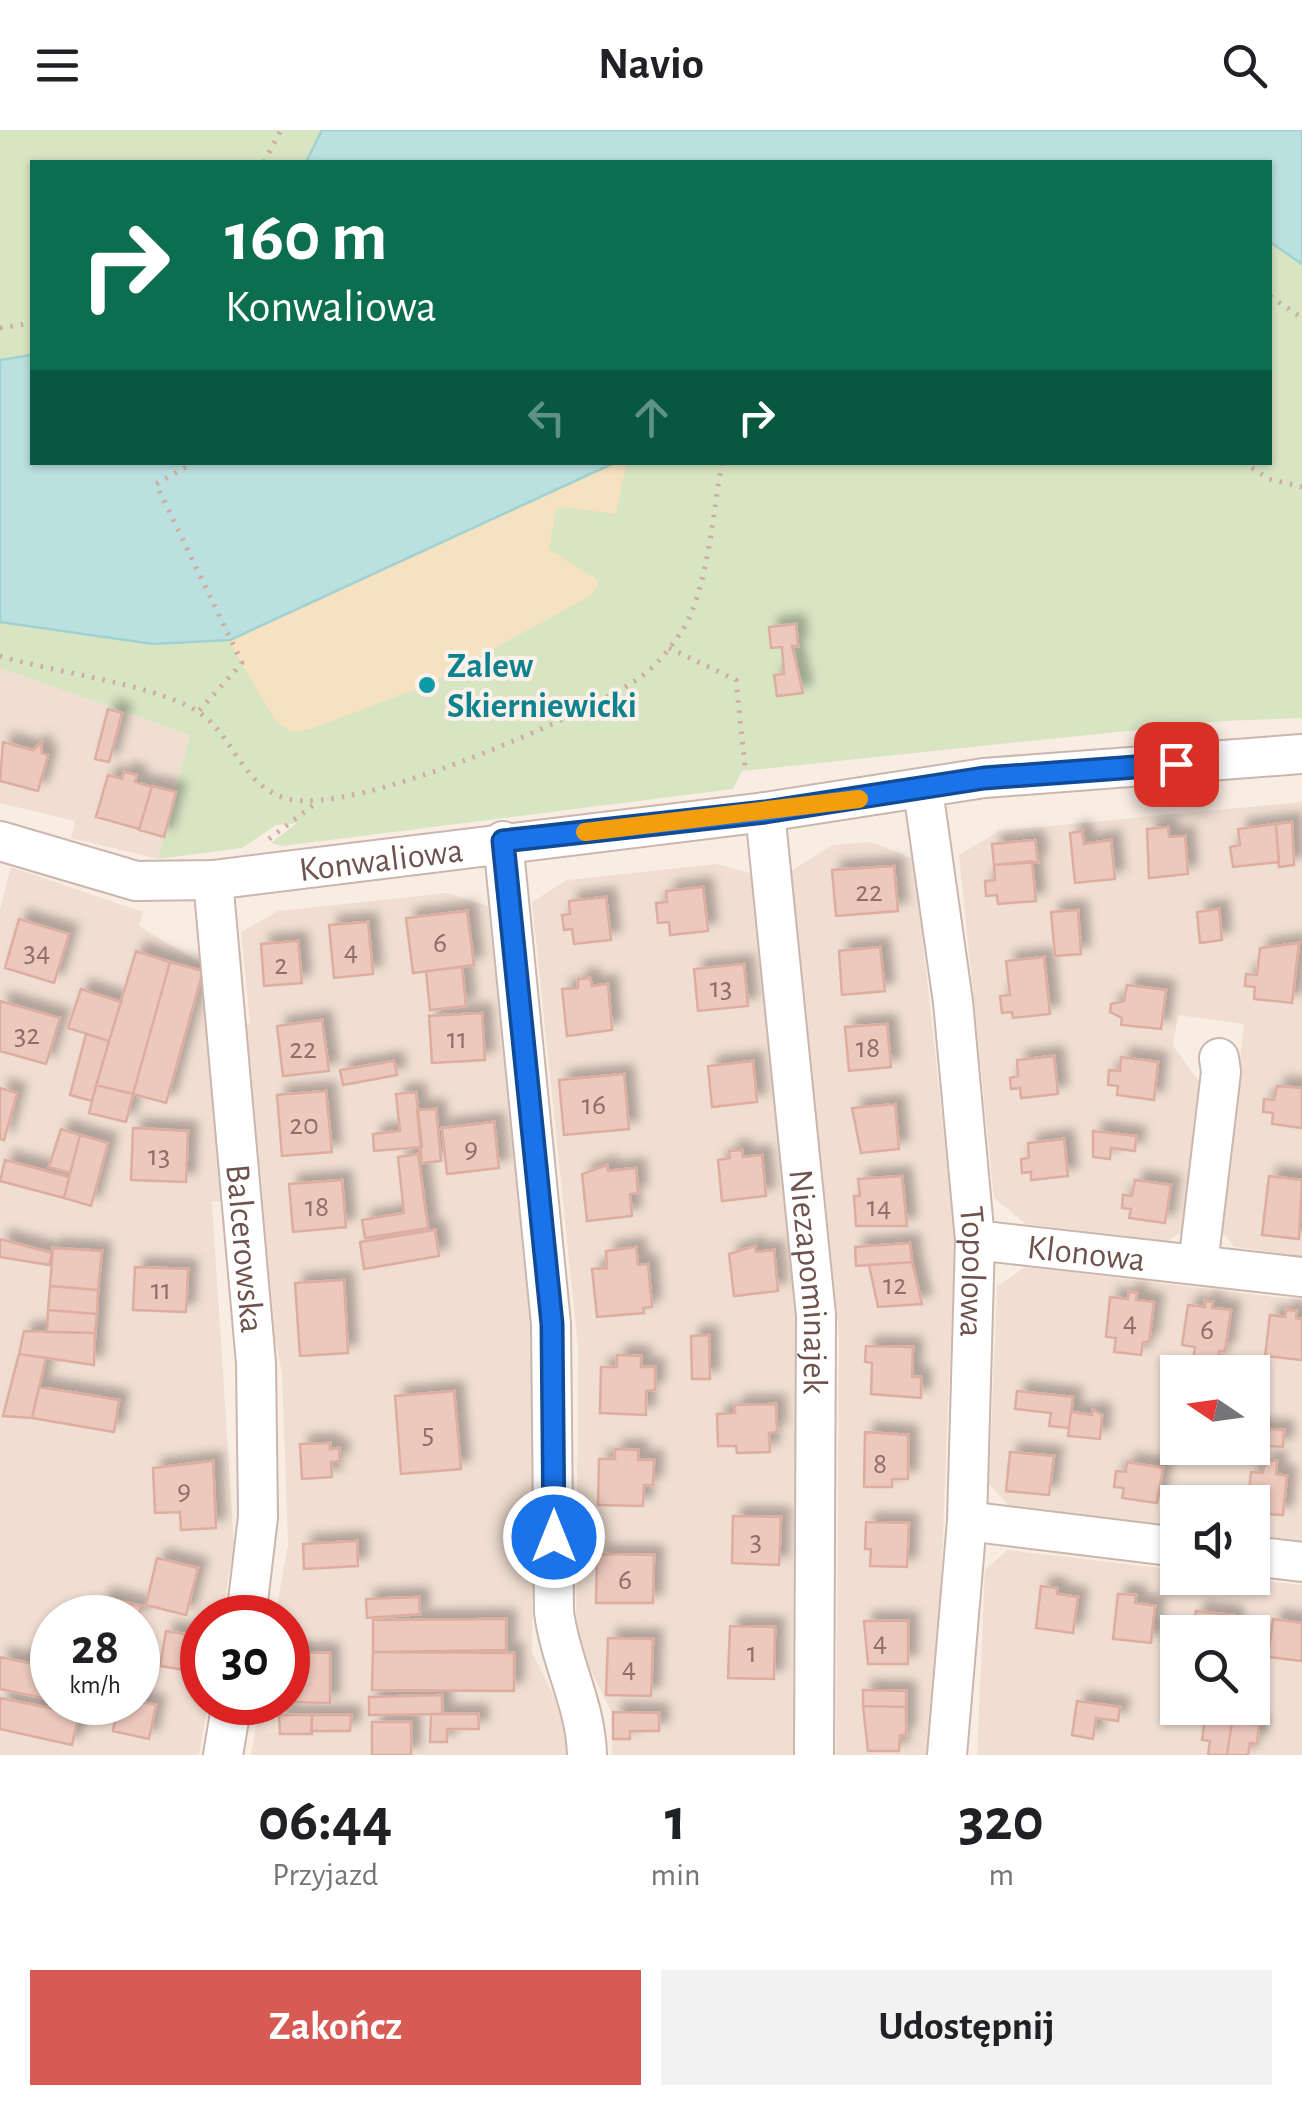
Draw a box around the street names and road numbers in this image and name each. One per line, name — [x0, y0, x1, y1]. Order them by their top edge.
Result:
street label: Konwaliowa — [297, 833, 465, 888]
street label: Balcerowska — [219, 1163, 269, 1335]
street label: Niezapominajek — [782, 1168, 832, 1394]
street label: Topolowa — [953, 1205, 991, 1338]
street label: Klonowa — [1025, 1230, 1147, 1278]

